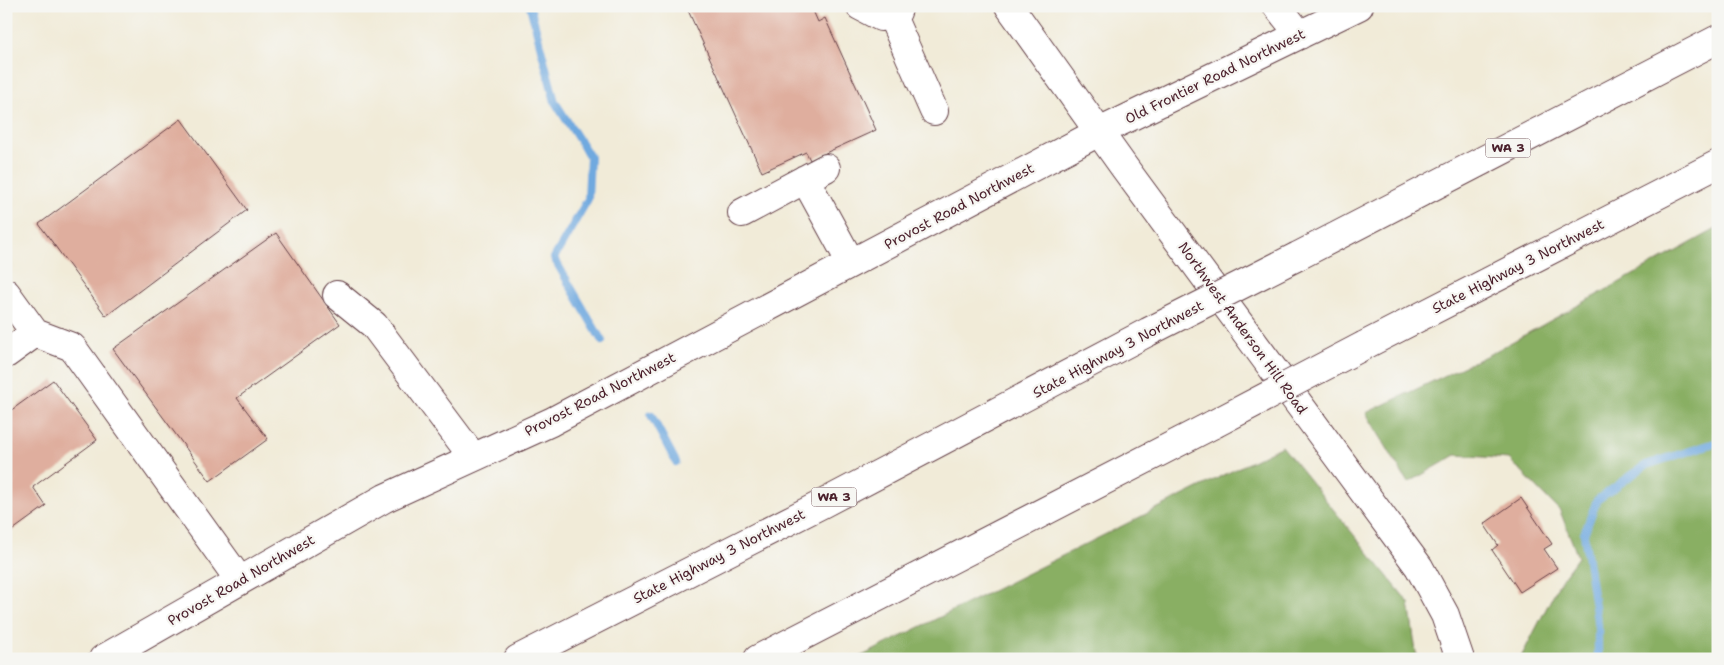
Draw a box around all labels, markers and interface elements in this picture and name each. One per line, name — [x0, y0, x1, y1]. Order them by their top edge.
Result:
street label: Old Frontier Road Northwest — [1122, 24, 1308, 128]
road number: WA 3 — [1486, 138, 1530, 158]
street label: Provost Road Northwest — [881, 159, 1037, 253]
street label: State Highway 3 Northwest — [1429, 215, 1607, 317]
street label: Northwest Anderson Hill Road — [1174, 238, 1312, 418]
street label: State Highway 3 Northwest — [1030, 296, 1206, 402]
street label: Provost Road Northwest — [521, 348, 679, 440]
road number: WA 3 — [812, 488, 856, 507]
street label: State Highway 3 Northwest — [630, 505, 808, 607]
street label: Provost Road Northwest — [164, 530, 318, 630]

